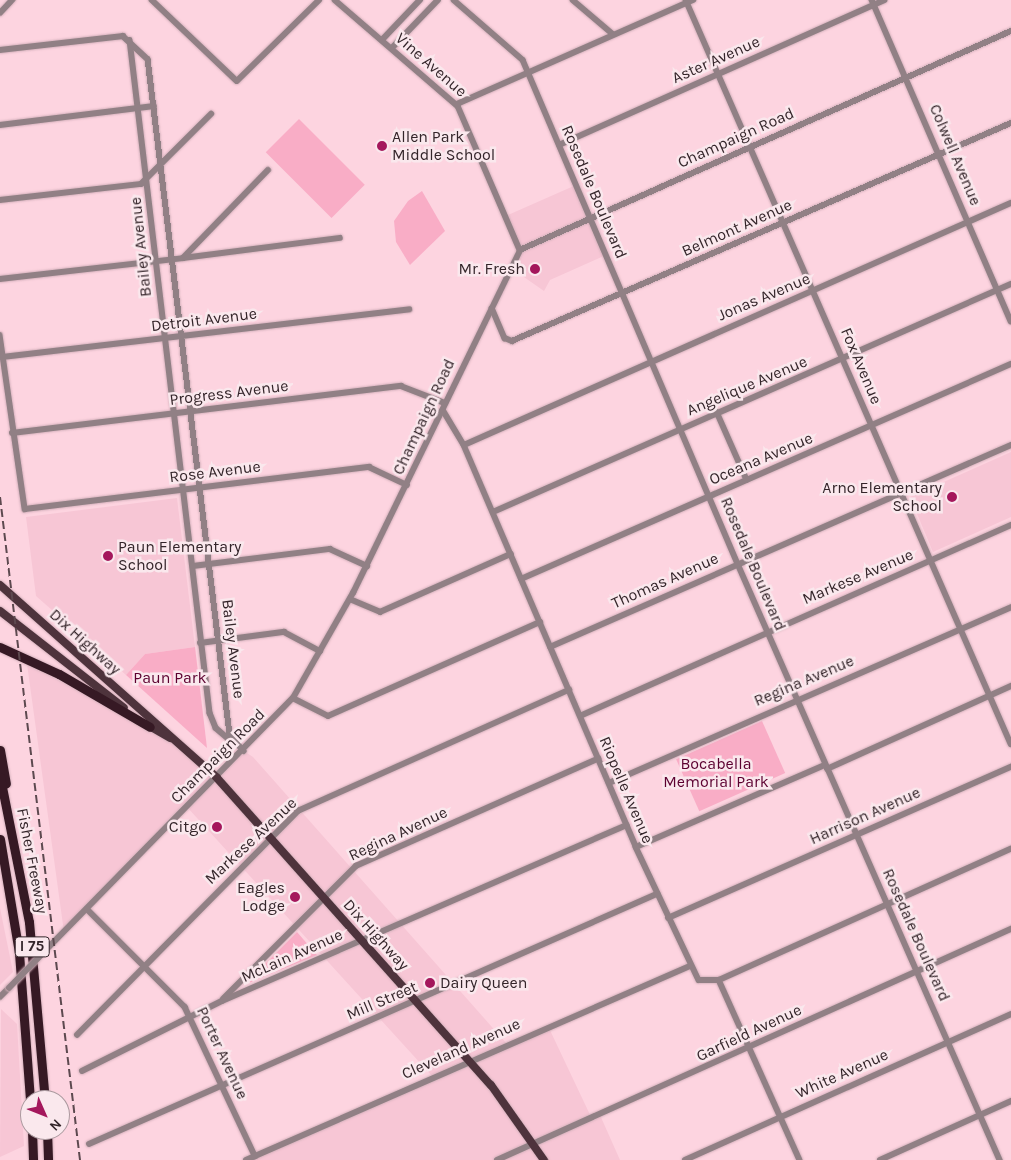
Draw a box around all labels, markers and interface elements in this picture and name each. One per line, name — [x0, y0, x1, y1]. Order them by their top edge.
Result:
street label: Vine Avenue — [391, 29, 471, 101]
street label: Aster Avenue — [669, 32, 763, 88]
street label: Colwell Avenue — [925, 101, 985, 209]
street label: Champaign Road — [675, 104, 797, 172]
street label: Rosedale Boulevard — [557, 122, 631, 262]
place label: Allen Park Middle School — [392, 127, 495, 165]
marker: Allen Park Middle School — [376, 140, 388, 152]
street label: Belmont Avenue — [679, 195, 795, 261]
street label: Bailey Avenue — [126, 196, 156, 298]
place label: Mr. Fresh — [459, 259, 525, 279]
marker: Mr. Fresh — [529, 263, 541, 275]
street label: Jonas Avenue — [715, 269, 813, 325]
street label: Detroit Avenue — [150, 304, 258, 336]
street label: Fox Avenue — [836, 325, 886, 407]
street label: Angelique Avenue — [684, 352, 810, 420]
street label: Champaign Road — [389, 356, 459, 478]
street label: Progress Avenue — [168, 376, 290, 410]
street label: Oceana Avenue — [706, 429, 816, 489]
street label: Rose Avenue — [168, 457, 262, 487]
place label: Arno Elementary School — [822, 478, 942, 516]
marker: Arno Elementary School — [946, 491, 958, 503]
street label: Rosedale Boulevard — [716, 494, 790, 634]
place label: Paun Elementary School — [118, 537, 241, 575]
street label: Markese Avenue — [800, 545, 916, 609]
street label: Thomas Avenue — [609, 549, 721, 613]
marker: Paun Elementary School — [102, 550, 114, 562]
street label: Bailey Avenue — [217, 598, 249, 700]
street label: Dix Highway — [45, 605, 125, 679]
street label: Regina Avenue — [751, 651, 857, 711]
park label: Paun Park — [133, 668, 207, 688]
street label: Champaign Road — [167, 705, 269, 807]
street label: Riopelle Avenue — [595, 734, 657, 846]
park label: Bocabella Memorial Park — [663, 754, 769, 792]
street label: Harrison Avenue — [807, 783, 923, 849]
street label: Markese Avenue — [201, 794, 301, 888]
street label: Regina Avenue — [346, 803, 450, 865]
street label: Fisher Freeway — [12, 806, 52, 916]
place label: Citgo — [169, 817, 207, 837]
marker: Citgo — [211, 821, 223, 833]
street label: Rosedale Boulevard — [878, 866, 954, 1004]
place label: Eagles Lodge — [237, 878, 285, 916]
marker: Eagles Lodge — [289, 891, 301, 903]
street label: Dix Highway — [339, 895, 413, 975]
street label: McLain Avenue — [238, 925, 346, 987]
road number: I 75 — [15, 934, 50, 960]
place label: Dairy Queen — [440, 973, 527, 993]
marker: Dairy Queen — [424, 977, 436, 989]
street label: Mill Street — [344, 978, 420, 1024]
street label: Garfield Avenue — [693, 1000, 805, 1066]
street label: Porter Avenue — [192, 1004, 252, 1102]
street label: Cleveland Avenue — [399, 1014, 523, 1084]
street label: White Avenue — [793, 1045, 891, 1103]
north arrow — [20, 1090, 70, 1140]
text: N — [46, 1116, 65, 1135]

